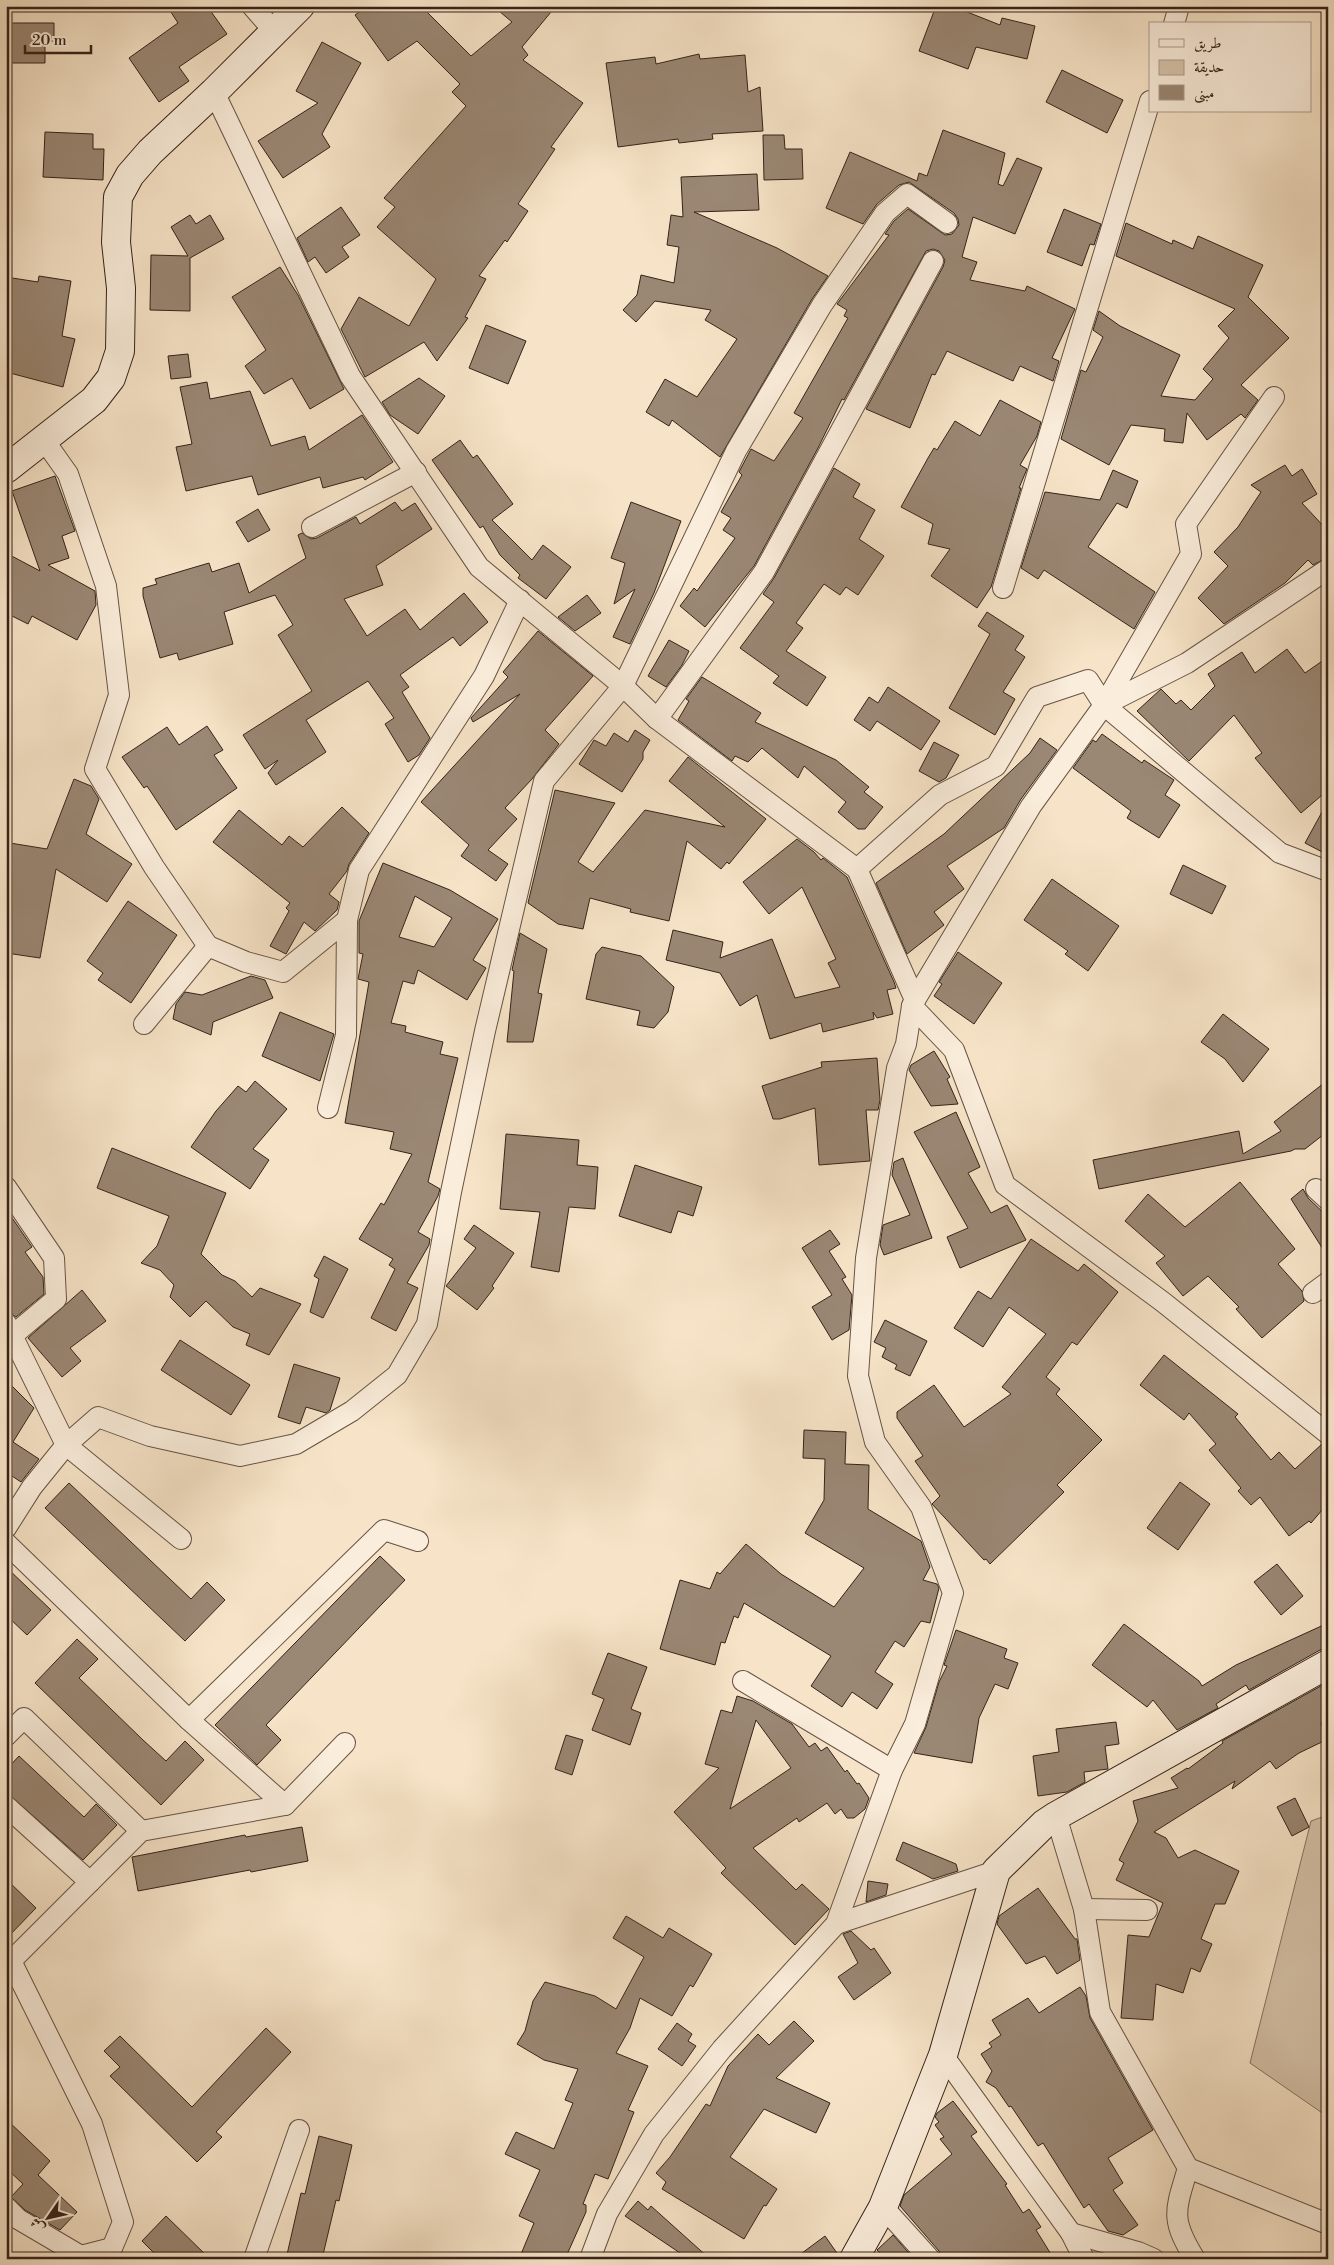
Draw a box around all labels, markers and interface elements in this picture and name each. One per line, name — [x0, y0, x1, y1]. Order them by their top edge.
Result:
scale bar — [25, 22, 91, 54]
legend — [1149, 22, 1312, 112]
text: 20 m — [32, 31, 67, 50]
text: طريق — [1194, 34, 1221, 53]
text: حديقة — [1194, 58, 1224, 77]
text: مبنى — [1194, 84, 1214, 104]
north arrow — [22, 2192, 72, 2242]
text: ش — [27, 2214, 49, 2236]

